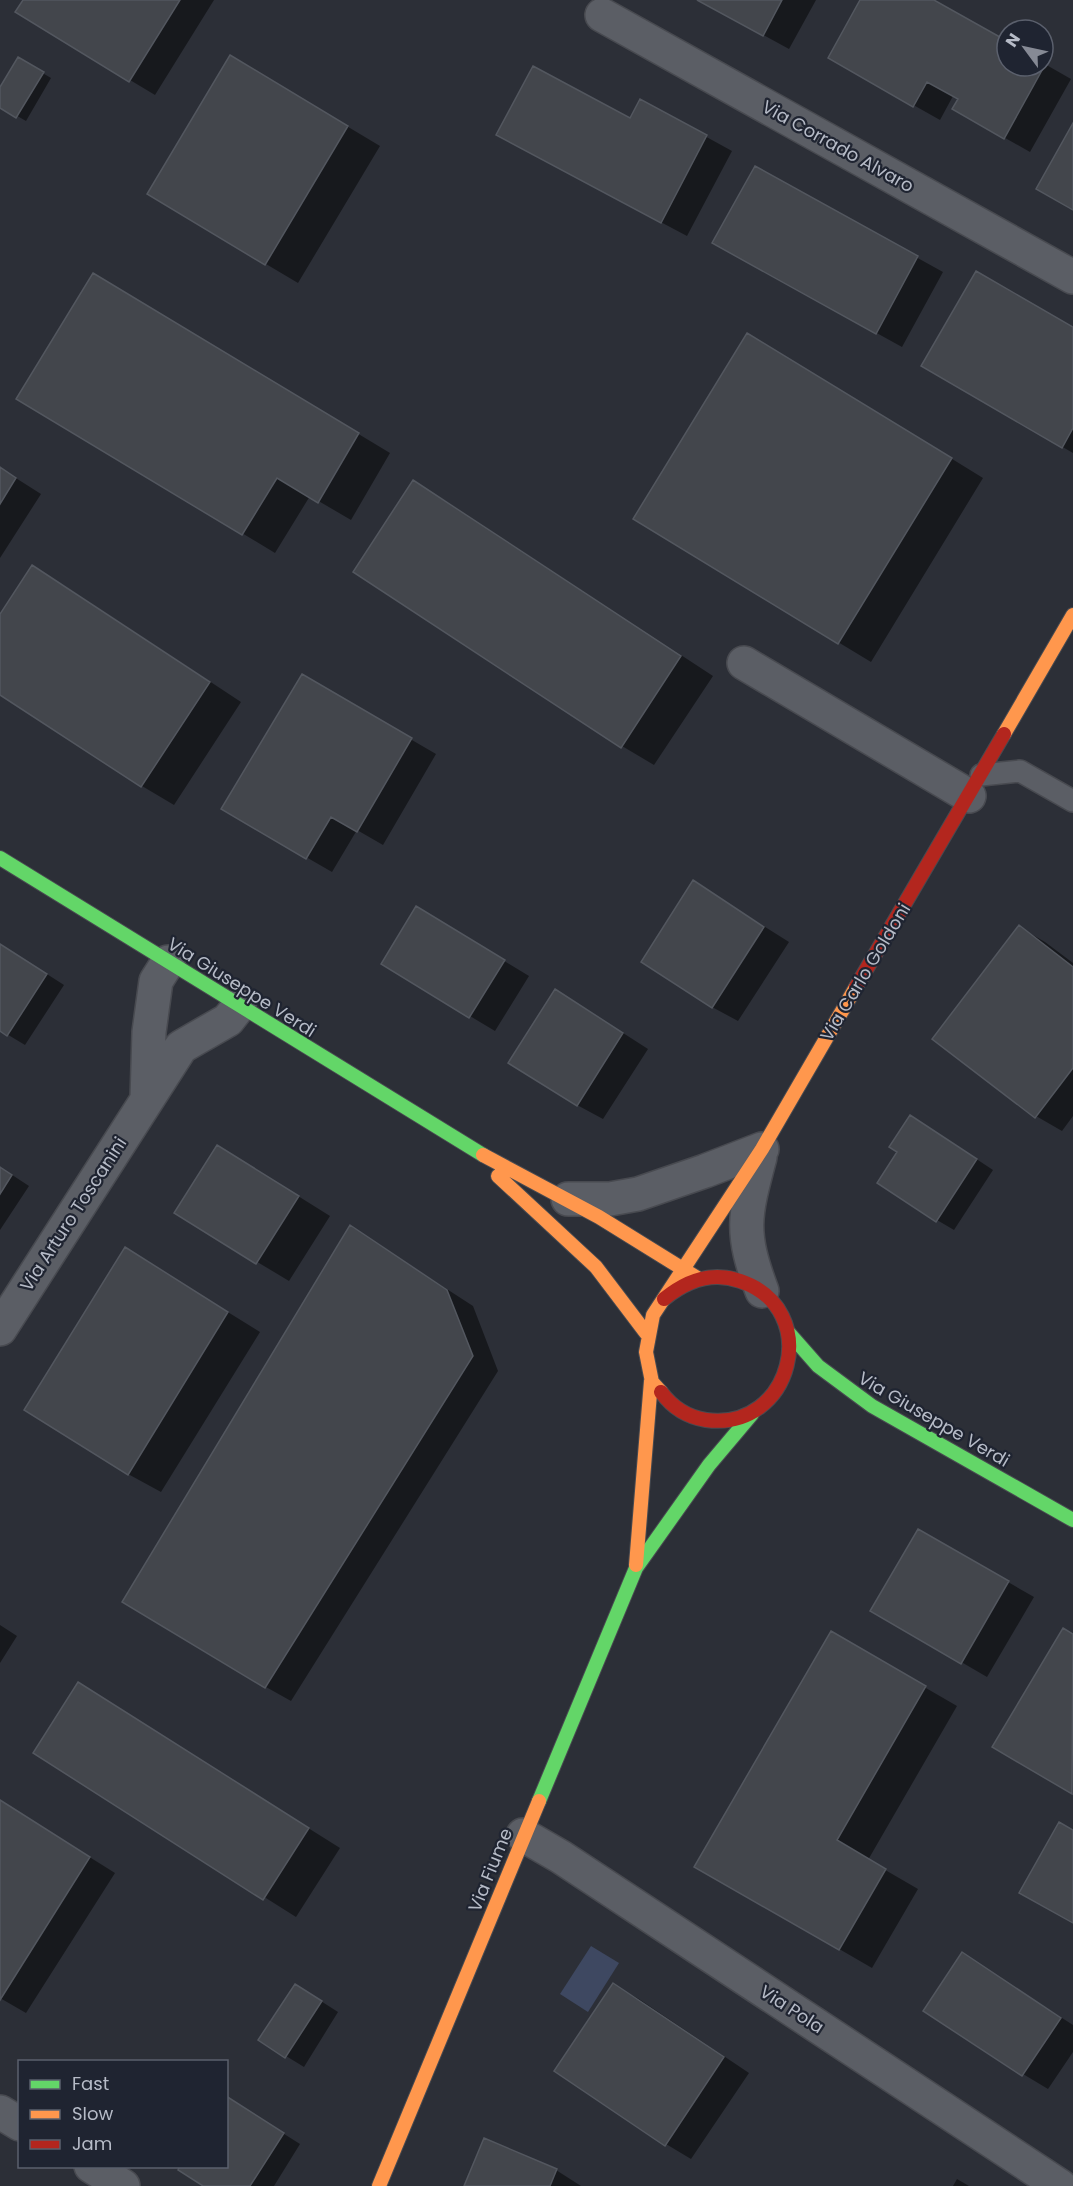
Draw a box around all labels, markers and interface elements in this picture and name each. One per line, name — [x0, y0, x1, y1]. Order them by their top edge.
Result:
north arrow — [995, 18, 1055, 78]
text: N — [1000, 29, 1026, 51]
street label: Via Corrado Alvaro — [758, 94, 918, 198]
street label: Via Carlo Goldoni — [814, 898, 916, 1046]
street label: Via Giuseppe Verdi — [163, 931, 321, 1043]
street label: Via Arturo Toscanini — [14, 1132, 132, 1296]
street label: Via Giuseppe Verdi — [854, 1365, 1014, 1473]
street label: Via Fiume — [462, 1824, 518, 1916]
street label: Via Pola — [755, 1979, 829, 2039]
legend — [18, 2060, 228, 2168]
text: Fast — [72, 2071, 109, 2096]
text: Slow — [72, 2101, 114, 2126]
text: Jam — [72, 2131, 112, 2156]

